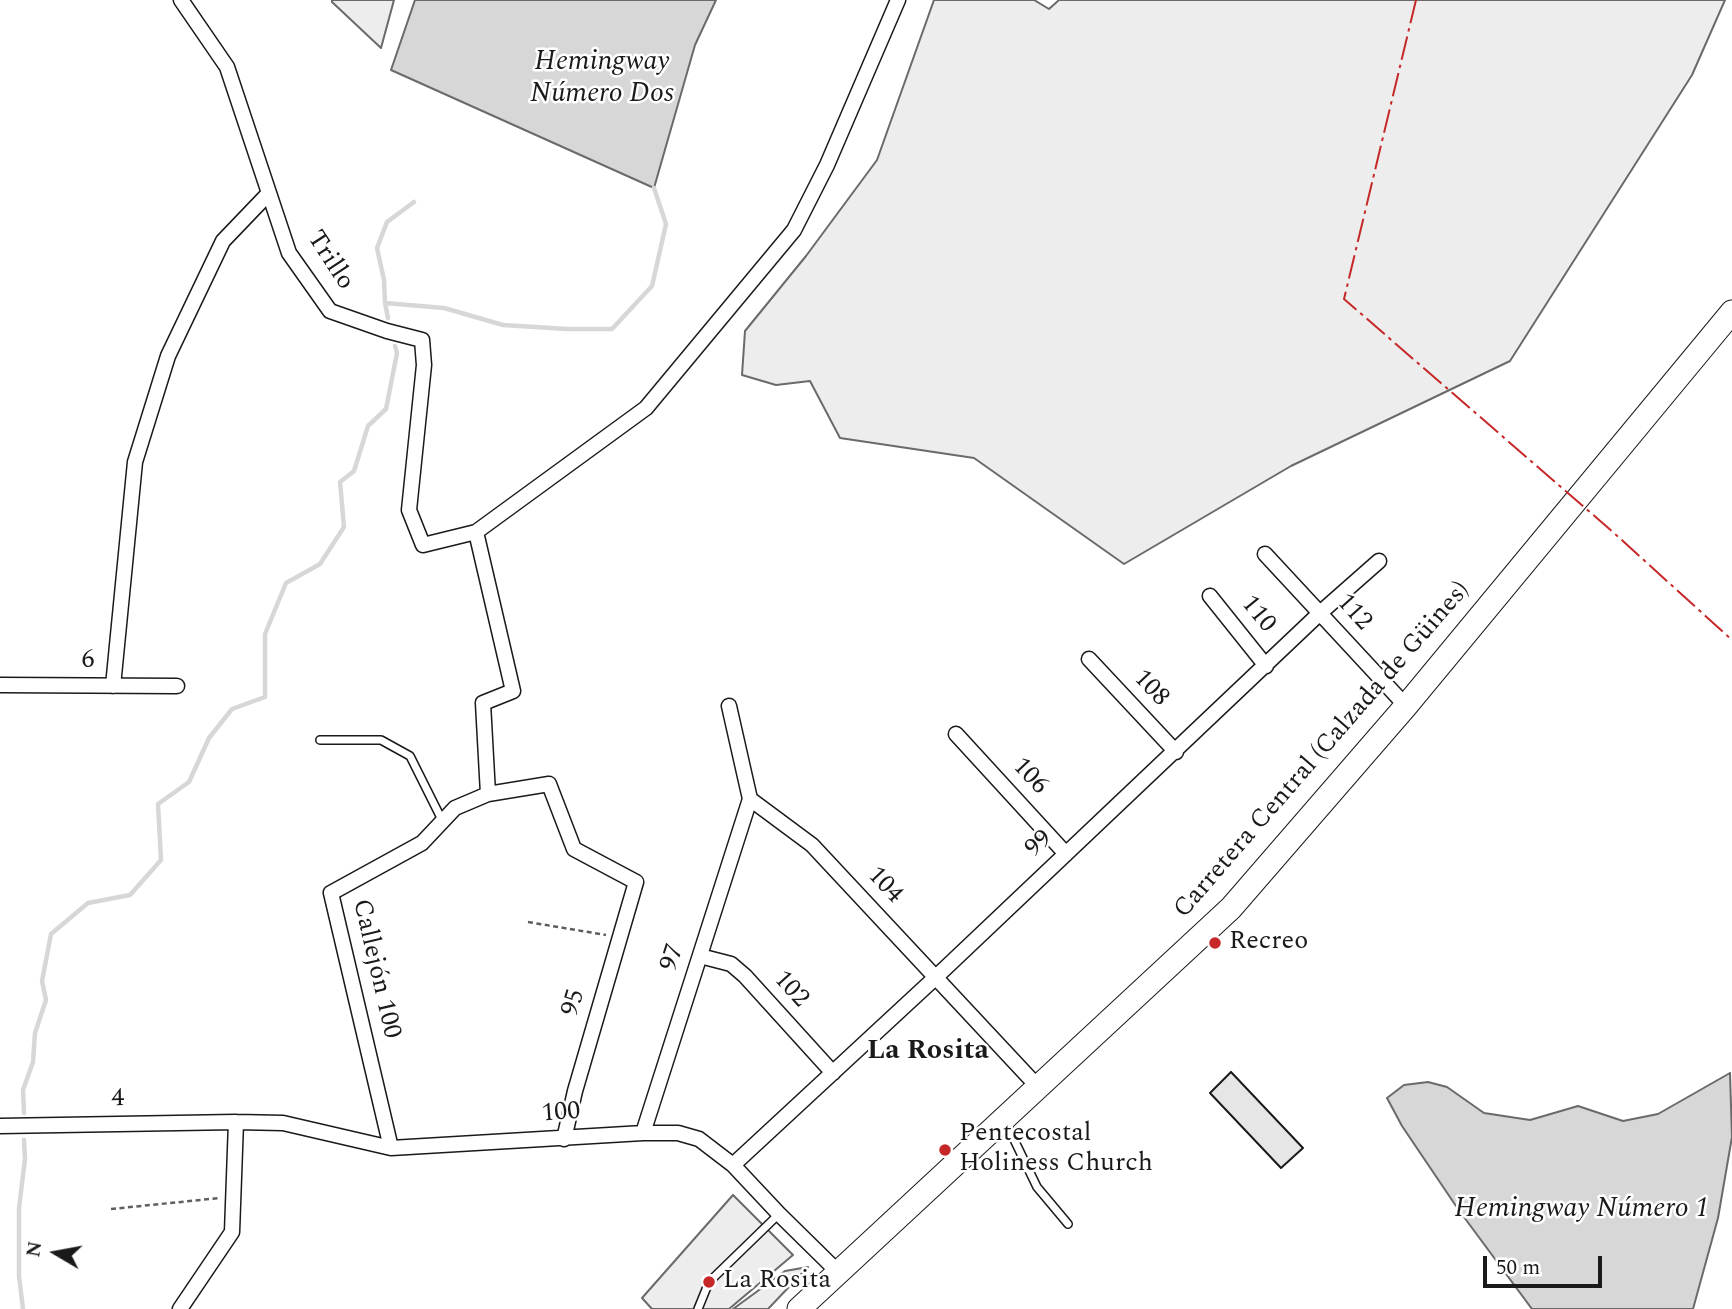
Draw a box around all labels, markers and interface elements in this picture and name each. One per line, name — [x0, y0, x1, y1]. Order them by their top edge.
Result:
water label: Hemingway Número Dos — [530, 47, 674, 113]
street label: Trillo — [298, 225, 360, 297]
street label: Carretera Central (Calzada de Güines) — [1168, 576, 1478, 926]
street label: 112 — [1328, 588, 1378, 638]
street label: 110 — [1233, 590, 1281, 640]
street label: 6 — [82, 646, 94, 678]
street label: 108 — [1125, 664, 1175, 714]
street label: 106 — [1004, 752, 1054, 802]
street label: 99 — [1020, 825, 1060, 865]
street label: 104 — [859, 861, 909, 911]
street label: Callejón 100 — [344, 896, 406, 1042]
place label: Recreo — [1229, 927, 1308, 959]
marker: Recreo — [1207, 935, 1223, 951]
street label: 97 — [655, 941, 693, 975]
street label: 102 — [765, 965, 815, 1015]
street label: 95 — [556, 986, 594, 1020]
district label: La Rosita — [867, 1036, 989, 1070]
street label: 4 — [111, 1084, 125, 1116]
street label: 100 — [540, 1097, 582, 1131]
place label: Pentecostal Holiness Church — [959, 1119, 1153, 1180]
marker: Pentecostal Holiness Church — [937, 1142, 953, 1158]
water label: Hemingway Número 1 — [1455, 1194, 1709, 1228]
north arrow — [21, 1218, 91, 1288]
text: N — [19, 1239, 50, 1259]
scale bar — [1487, 1242, 1606, 1286]
text: 50 m — [1496, 1252, 1540, 1284]
place label: La Rosita — [723, 1266, 831, 1298]
marker: La Rosita — [701, 1274, 717, 1290]

